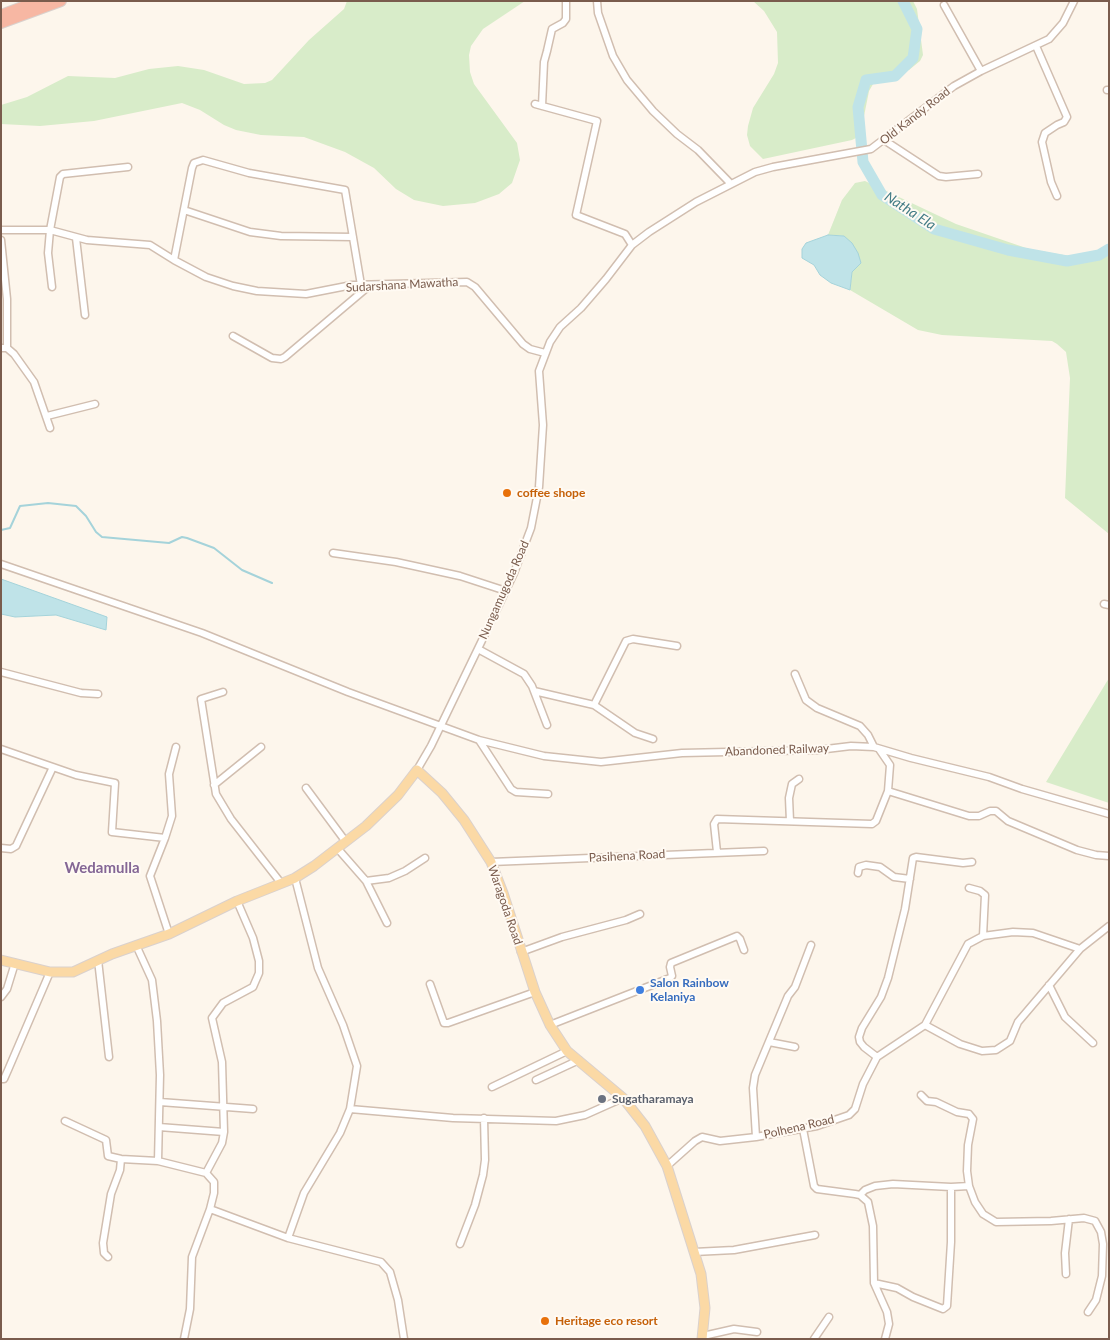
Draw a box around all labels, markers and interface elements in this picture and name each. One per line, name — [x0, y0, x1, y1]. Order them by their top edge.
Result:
street label: Old Kandy Road — [877, 84, 953, 148]
water label: Natha Ela — [881, 188, 939, 234]
street label: Sudarshana Mawatha — [345, 275, 459, 295]
place label: coffee shope — [517, 486, 585, 500]
marker: coffee shope — [501, 487, 513, 499]
street label: Nungamugoda Road — [476, 538, 532, 642]
street label: Abandoned Railway — [725, 741, 829, 759]
street label: Pasihena Road — [588, 847, 666, 865]
district label: Wedamulla — [64, 859, 140, 877]
street label: Waragoda Road — [485, 863, 525, 947]
place label: Salon Rainbow Kelaniya — [650, 976, 729, 1004]
marker: Salon Rainbow Kelaniya — [634, 984, 646, 996]
place label: Sugatharamaya — [612, 1092, 694, 1106]
marker: Sugatharamaya — [596, 1093, 608, 1105]
street label: Polhena Road — [762, 1112, 836, 1142]
place label: Heritage eco resort — [555, 1314, 658, 1328]
marker: Heritage eco resort — [539, 1315, 551, 1327]

